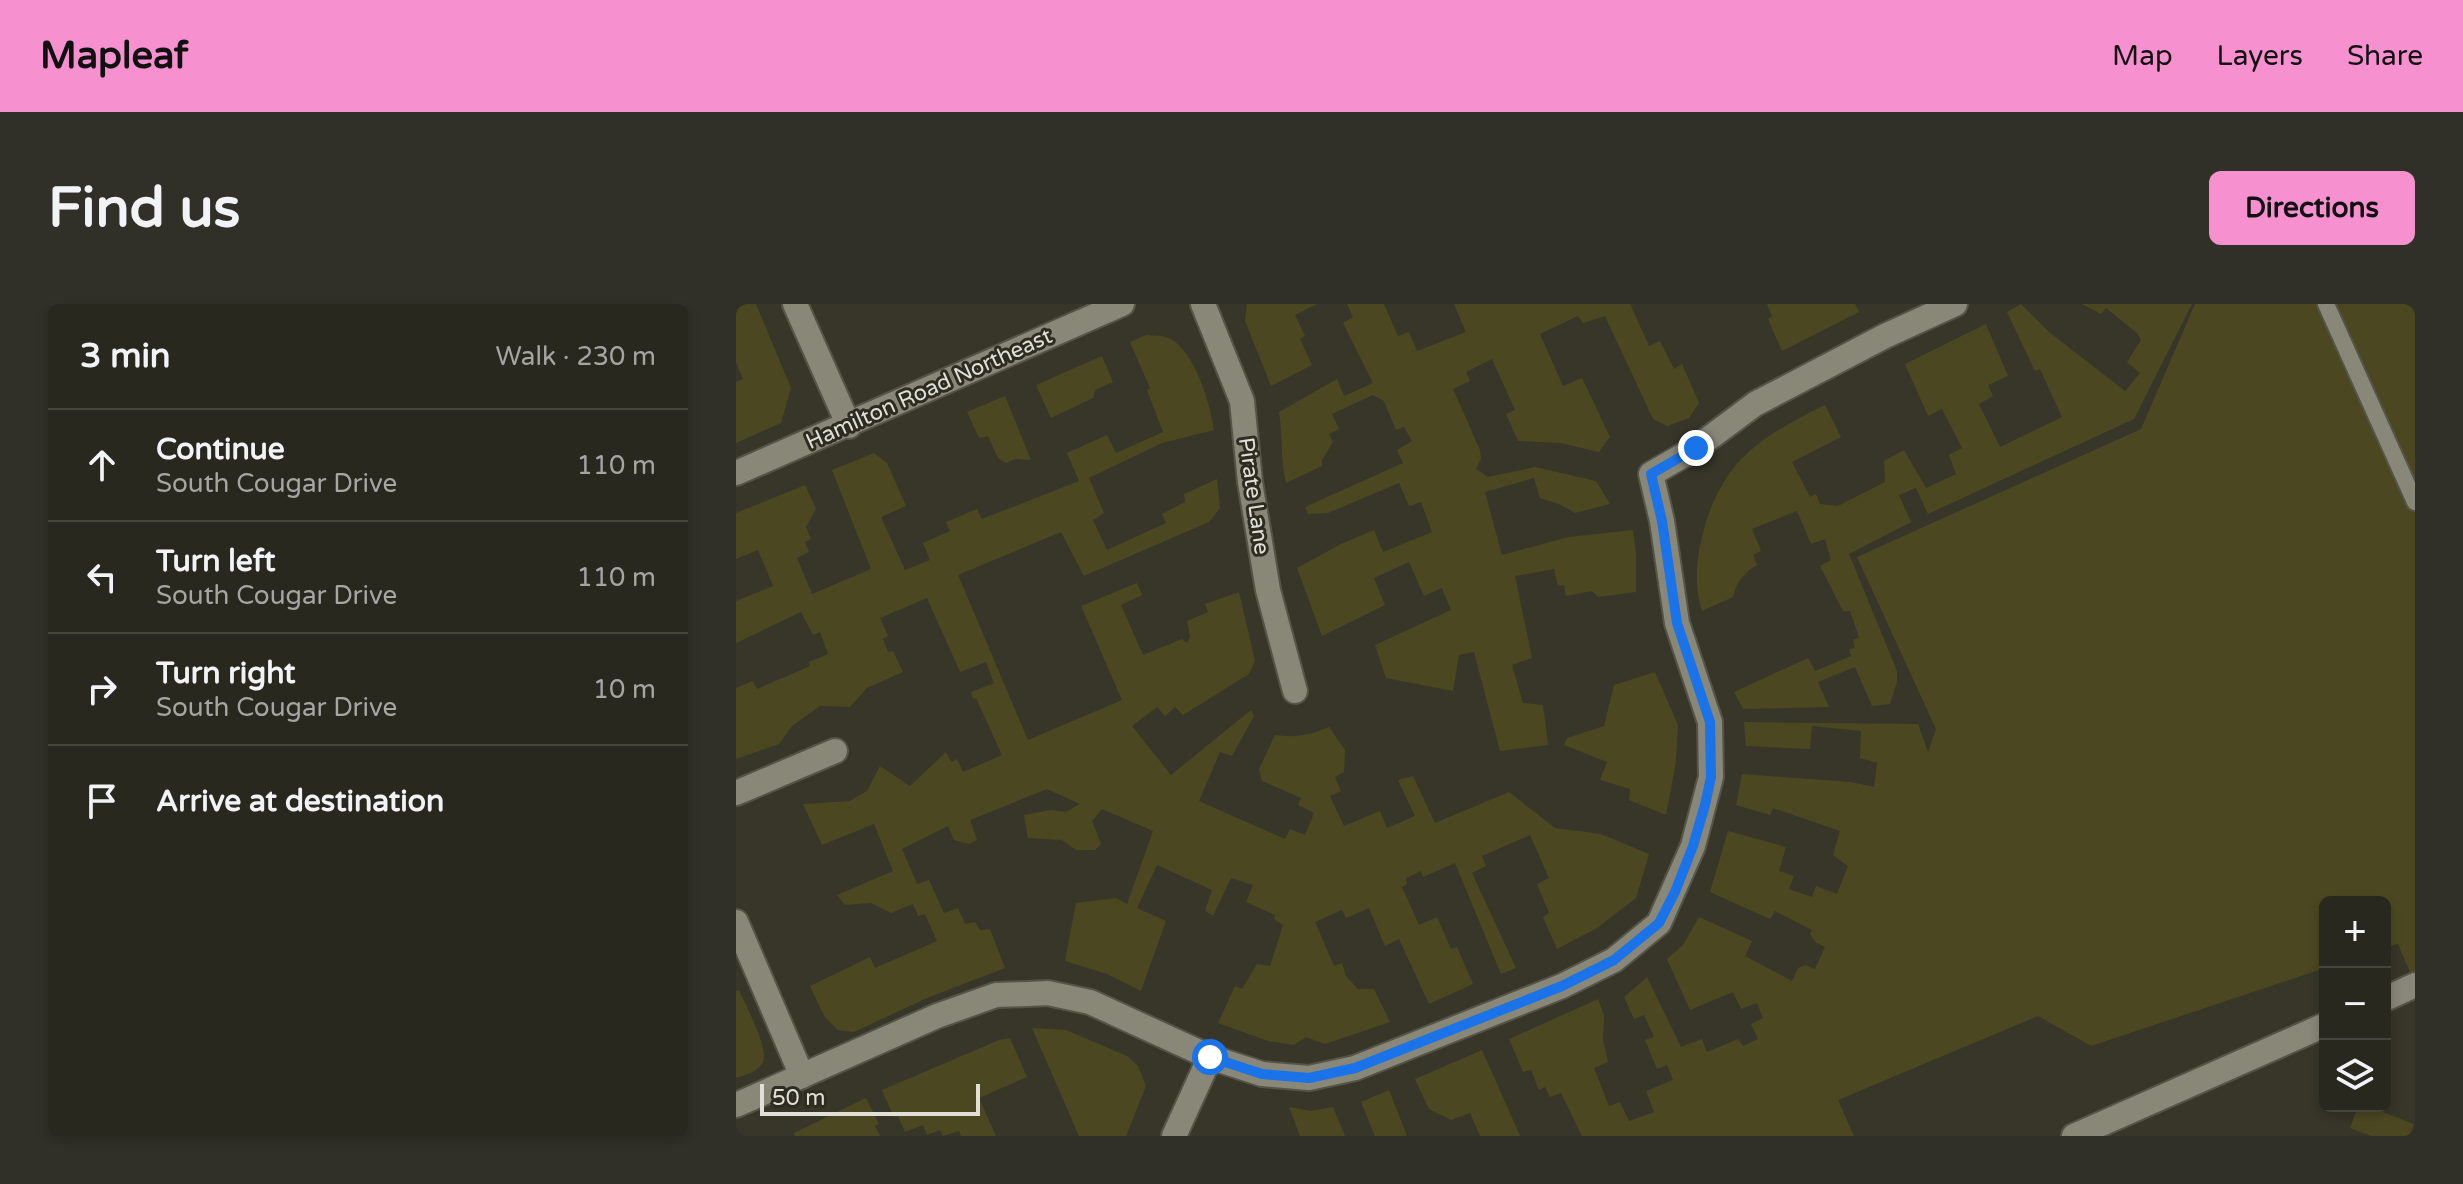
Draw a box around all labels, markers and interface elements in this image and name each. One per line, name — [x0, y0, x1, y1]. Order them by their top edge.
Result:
text: Mapleaf — [40, 33, 188, 79]
text: Map — [2112, 39, 2173, 73]
text: Layers — [2217, 39, 2303, 73]
text: Share — [2347, 39, 2423, 73]
button: Directions — [2209, 171, 2415, 245]
text: Find us — [48, 175, 240, 242]
street label: Hamilton Road Northeast — [802, 323, 1056, 455]
text: 3 min — [80, 336, 171, 377]
text: Walk · 230 m — [496, 341, 656, 372]
route end — [1678, 430, 1714, 466]
text: Continue — [156, 431, 285, 468]
street label: Pirate Lane — [1233, 436, 1275, 556]
icon: ahead — [80, 443, 124, 487]
text: 110 m — [576, 450, 656, 481]
text: South Cougar Drive — [156, 468, 397, 499]
text: Turn left — [156, 543, 275, 580]
icon: left — [80, 555, 124, 599]
text: 110 m — [576, 562, 656, 593]
text: South Cougar Drive — [156, 580, 397, 611]
text: Turn right — [156, 655, 296, 692]
icon: right — [80, 667, 124, 711]
text: 10 m — [593, 674, 656, 705]
text: South Cougar Drive — [156, 692, 397, 723]
icon: arrive — [80, 779, 124, 823]
text: Arrive at destination — [156, 783, 444, 820]
map controls — [2319, 896, 2391, 1112]
button: + — [2319, 896, 2391, 968]
button: − — [2319, 968, 2391, 1040]
route start — [1192, 1039, 1228, 1075]
button: layers — [2319, 1040, 2391, 1112]
scale bar — [760, 1080, 980, 1116]
text: 50 m — [772, 1085, 826, 1111]

